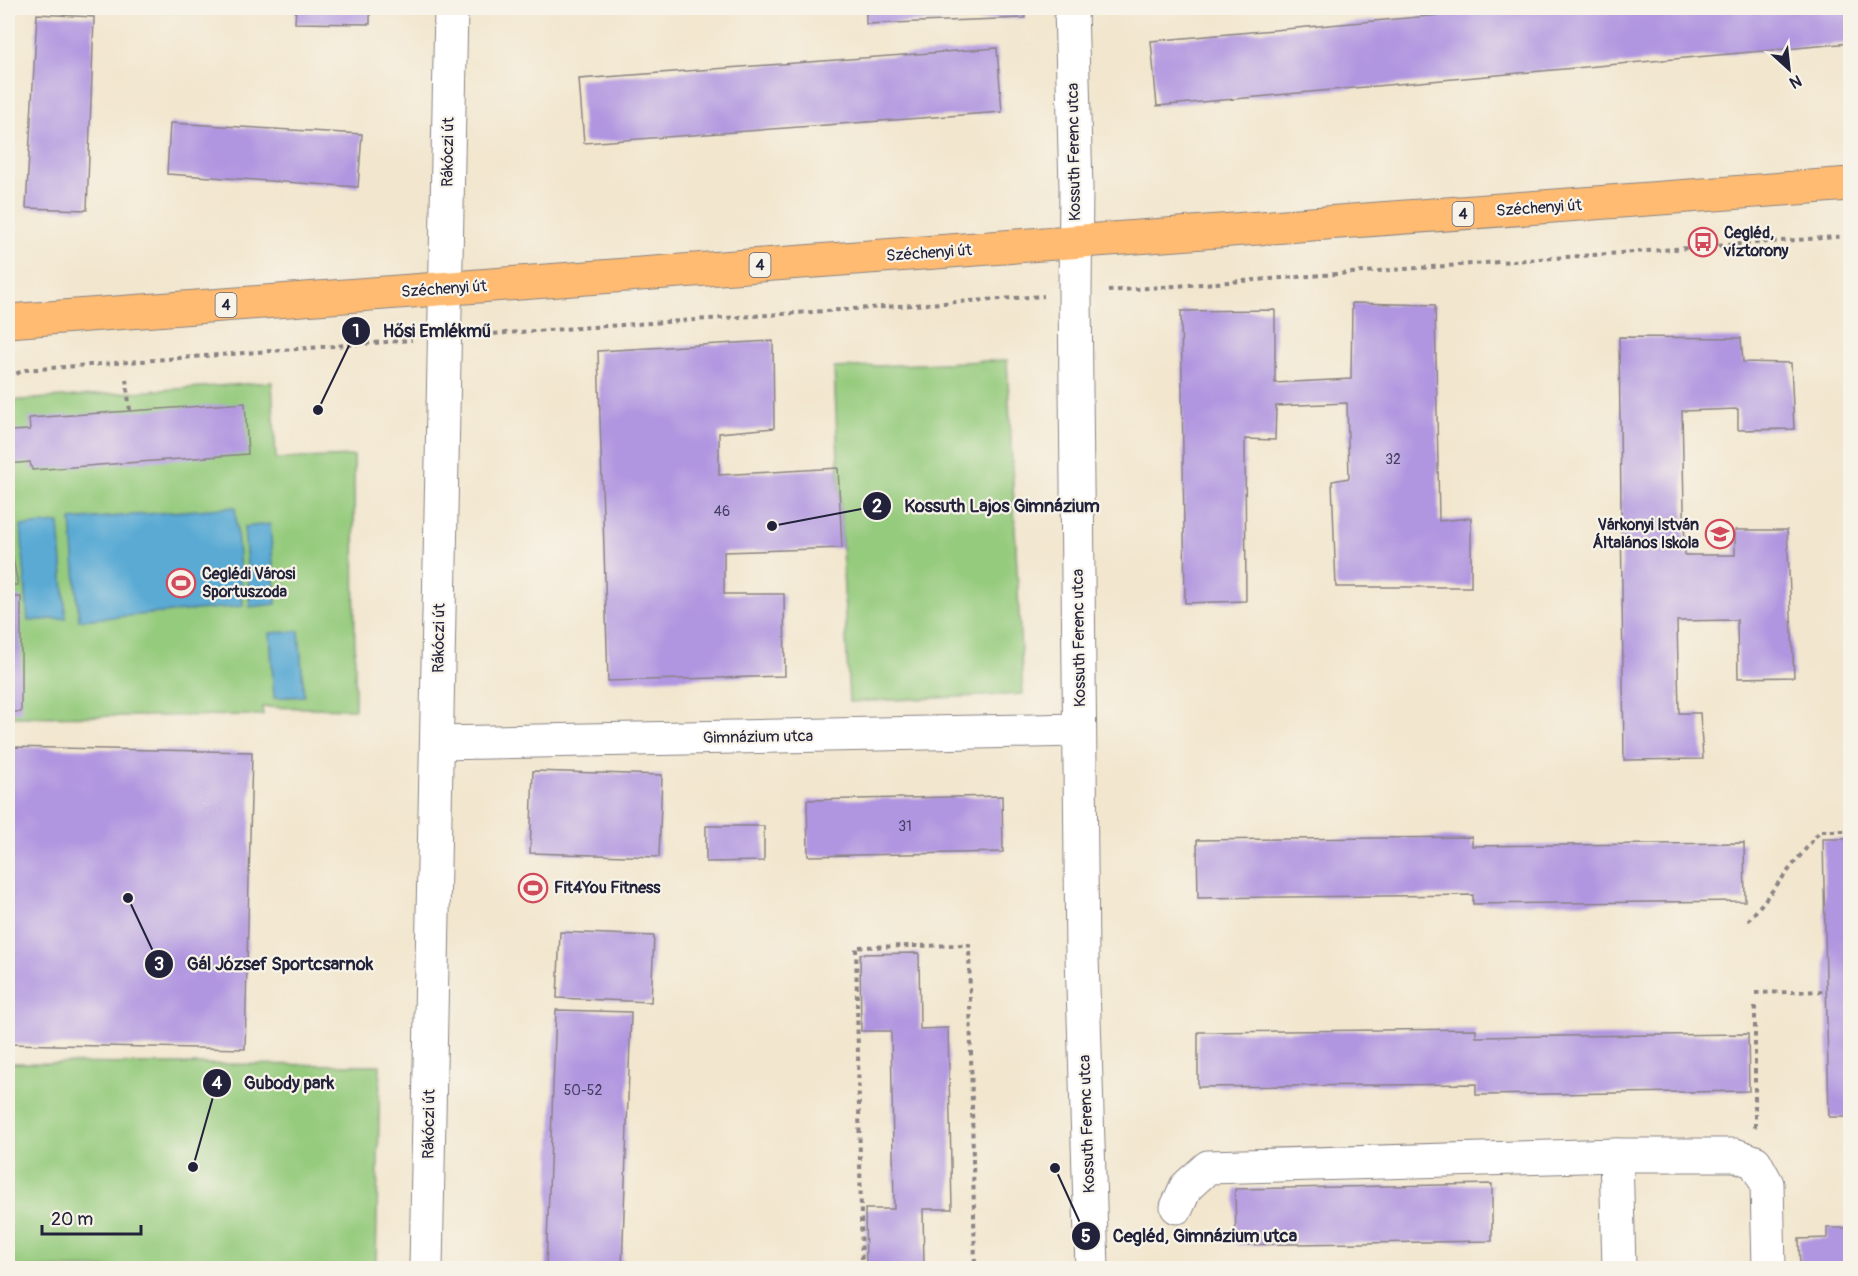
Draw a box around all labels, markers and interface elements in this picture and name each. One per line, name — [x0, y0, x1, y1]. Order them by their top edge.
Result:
north arrow — [1759, 39, 1819, 99]
text: N — [1786, 70, 1805, 93]
street label: Kossuth Ferenc utca — [1063, 83, 1085, 221]
street label: Rákóczi út — [437, 116, 459, 187]
street label: Széchenyi út — [1495, 195, 1583, 221]
road number: 4 — [1452, 202, 1474, 226]
place label: Cegléd, víztorony — [1723, 223, 1789, 261]
bus stop icon: Cegléd, víztorony — [1687, 226, 1719, 258]
street label: Széchenyi út — [885, 240, 973, 266]
road number: 4 — [750, 253, 771, 277]
street label: Széchenyi út — [400, 276, 488, 302]
road number: 4 — [216, 293, 236, 317]
callout: Hősi Emlékmű — [341, 313, 504, 349]
text: 1 — [352, 320, 360, 343]
text: Hősi Emlékmű — [383, 320, 491, 343]
house number: 32 — [1385, 451, 1401, 468]
callout: Kossuth Lajos Gimnázium — [862, 488, 1112, 524]
text: 2 — [872, 495, 882, 518]
text: Kossuth Lajos Gimnázium — [904, 495, 1100, 518]
house number: 46 — [714, 503, 730, 520]
place label: Várkonyi István Általános Iskola — [1592, 515, 1700, 553]
school or university icon: Várkonyi István Általános Iskola — [1704, 518, 1736, 550]
place label: Ceglédi Városi Sportuszoda — [202, 564, 295, 602]
sports icon: Ceglédi Városi Sportuszoda — [165, 567, 197, 599]
street label: Kossuth Ferenc utca — [1068, 569, 1090, 707]
street label: Rákóczi út — [428, 602, 450, 673]
street label: Gimnázium utca — [703, 726, 813, 748]
house number: 31 — [898, 818, 912, 835]
sports icon: Fit4You Fitness — [517, 872, 549, 904]
place label: Fit4You Fitness — [554, 878, 661, 898]
callout: Gál József Sportcsarnok — [144, 946, 385, 982]
text: 3 — [154, 953, 164, 976]
text: Gál József Sportcsarnok — [187, 953, 374, 976]
street label: Kossuth Ferenc utca — [1075, 1054, 1099, 1194]
callout: Gubody park — [202, 1065, 347, 1101]
text: 4 — [212, 1072, 223, 1095]
text: Gubody park — [244, 1072, 335, 1095]
house number: 50-52 — [564, 1082, 602, 1099]
street label: Rákóczi út — [418, 1088, 440, 1159]
scale bar — [42, 1198, 141, 1236]
text: 20 m — [51, 1208, 93, 1231]
callout: Cegléd, Gimnázium utca — [1071, 1218, 1309, 1254]
text: 5 — [1081, 1225, 1091, 1248]
text: Cegléd, Gimnázium utca — [1113, 1225, 1298, 1248]

